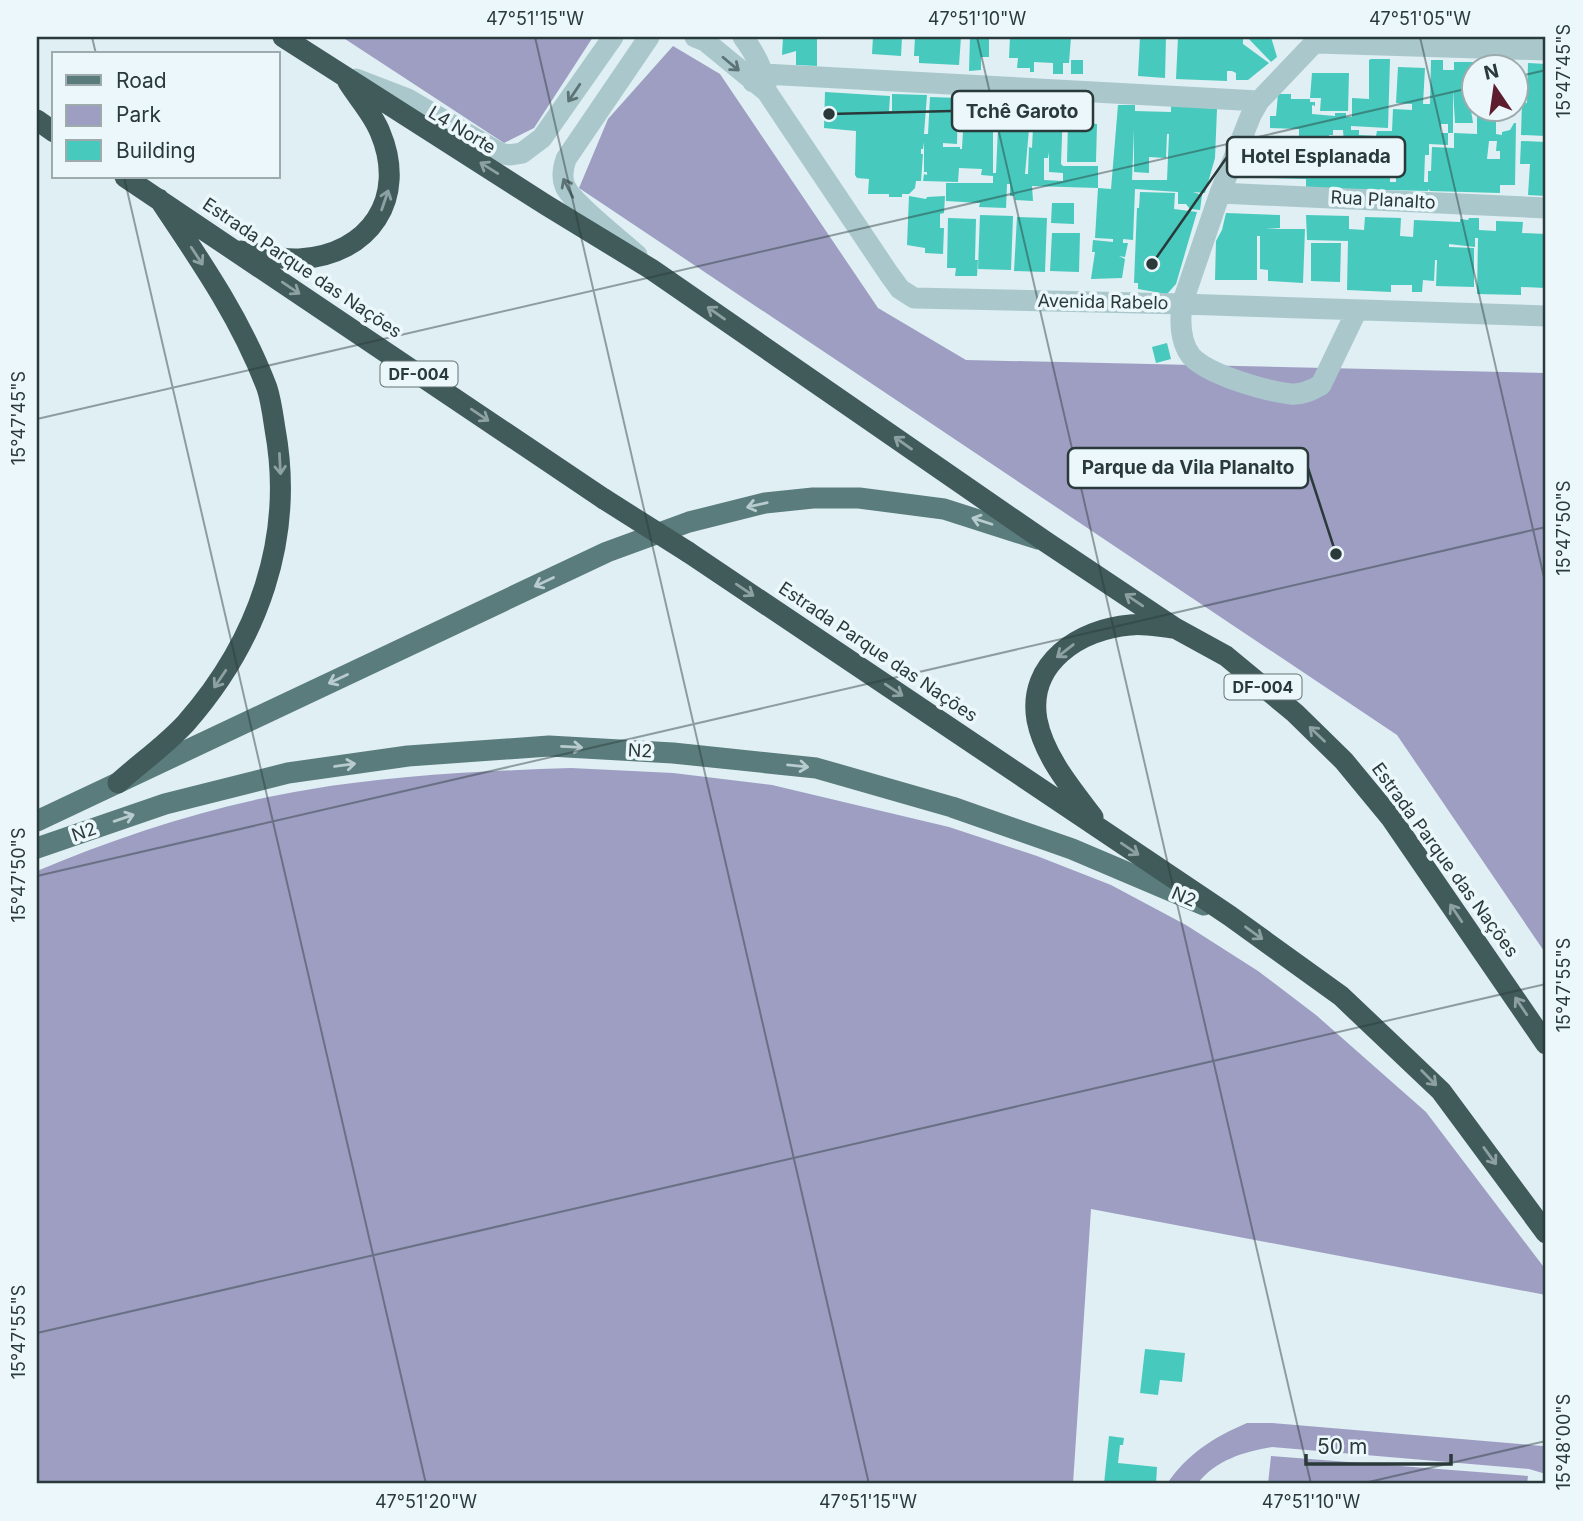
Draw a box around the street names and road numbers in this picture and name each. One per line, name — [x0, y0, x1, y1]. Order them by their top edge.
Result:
street label: L4 Norte — [425, 101, 500, 158]
street label: Rua Planalto — [1330, 186, 1436, 213]
street label: Estrada Parque das Nações — [199, 193, 406, 342]
street label: Avenida Rabelo — [1037, 290, 1169, 313]
road number: DF-004 — [380, 362, 458, 386]
street label: Estrada Parque das Nações — [775, 577, 982, 726]
road number: DF-004 — [1224, 674, 1302, 700]
street label: N2 — [627, 739, 653, 762]
street label: Estrada Parque das Nações — [1368, 758, 1523, 961]
street label: N2 — [69, 818, 99, 845]
street label: N2 — [1169, 882, 1200, 911]

